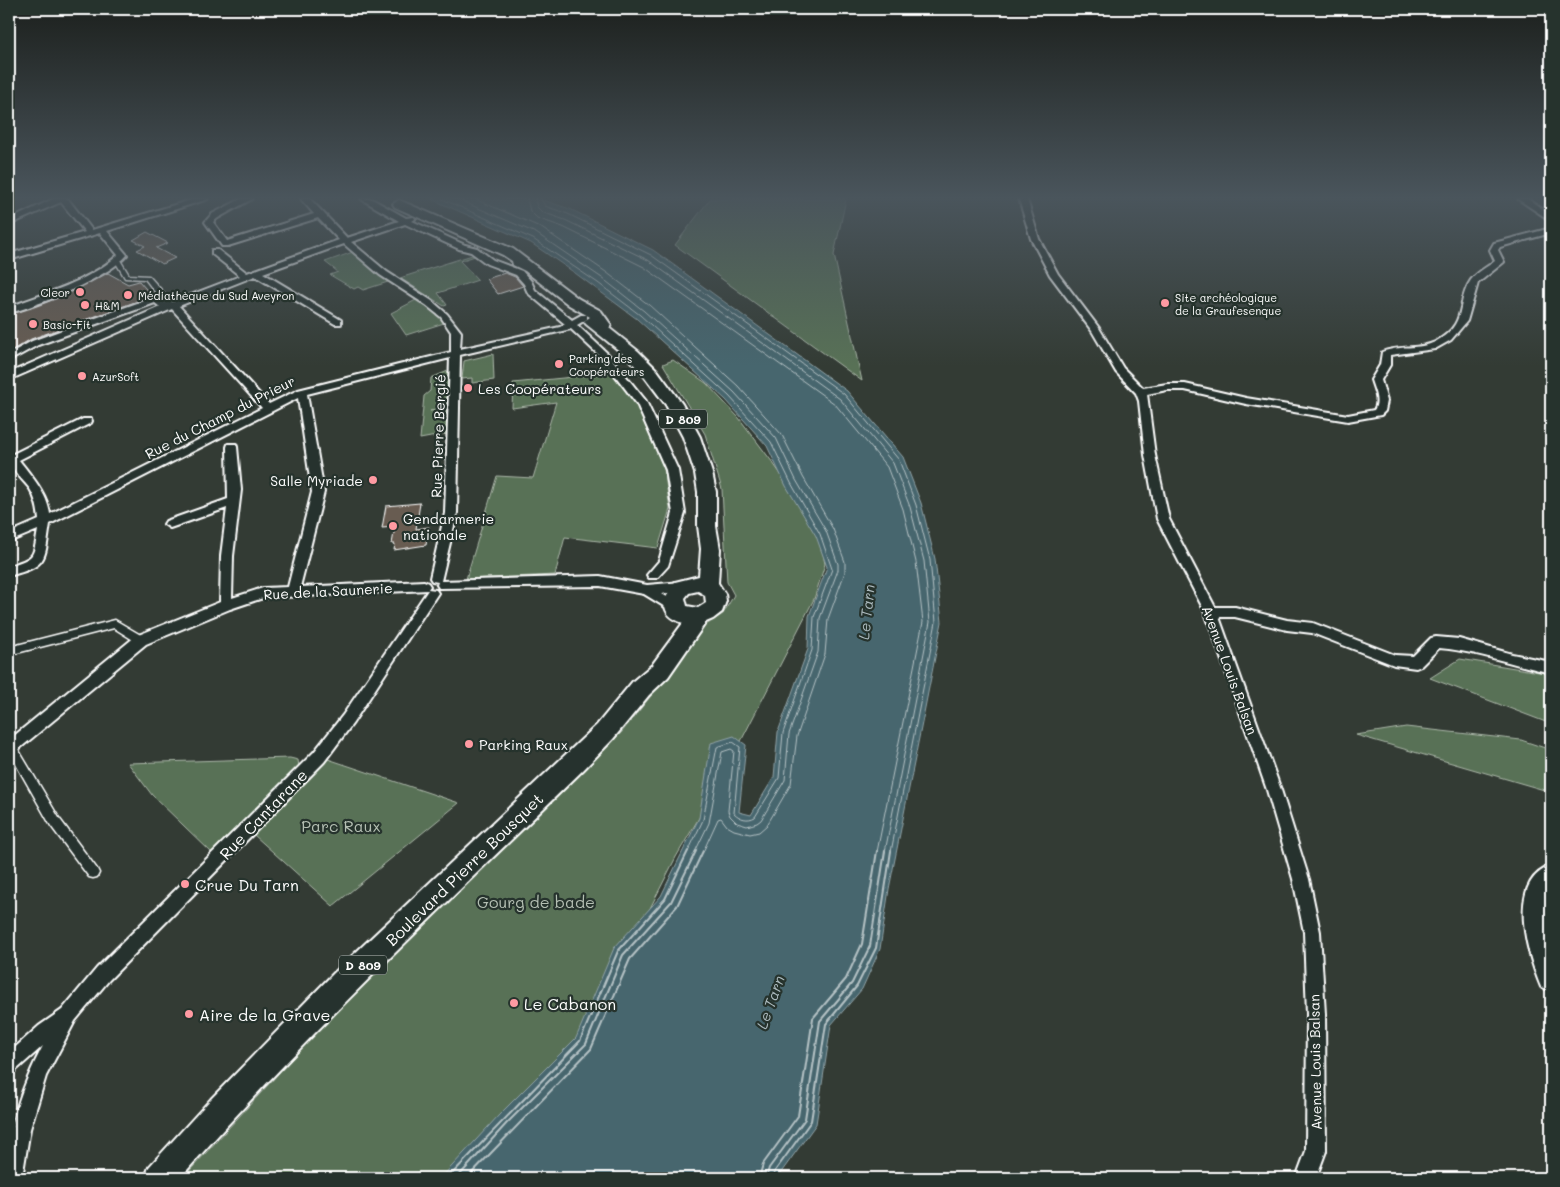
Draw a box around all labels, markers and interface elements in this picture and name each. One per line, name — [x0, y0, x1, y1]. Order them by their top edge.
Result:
place label: Cleor — [41, 285, 70, 300]
marker: Cleor — [74, 286, 86, 298]
place label: Médiathèque du Sud Aveyron — [138, 288, 294, 303]
marker: Médiathèque du Sud Aveyron — [122, 289, 134, 301]
place label: Site archéologique de la Graufesenque — [1175, 290, 1281, 318]
marker: Site archéologique de la Graufesenque — [1159, 297, 1171, 309]
place label: H&M — [95, 298, 120, 313]
marker: H&M — [79, 299, 91, 311]
place label: Basic-Fit — [43, 317, 91, 332]
marker: Basic-Fit — [27, 318, 39, 330]
place label: Parking des Coopérateurs — [569, 351, 644, 379]
marker: Parking des Coopérateurs — [553, 358, 565, 370]
place label: AzurSoft — [92, 369, 139, 384]
marker: AzurSoft — [76, 370, 88, 382]
street label: Rue du Champ du Prieur — [142, 371, 298, 463]
street label: Rue Pierre Bergié — [426, 374, 450, 498]
place label: Les Coopérateurs — [478, 379, 601, 398]
marker: Les Coopérateurs — [462, 382, 474, 394]
road number: D 809 — [659, 409, 707, 428]
place label: Salle Myriade — [270, 471, 363, 490]
marker: Salle Myriade — [367, 474, 379, 486]
place label: Gendarmerie nationale — [403, 509, 494, 544]
marker: Gendarmerie nationale — [387, 520, 399, 532]
street label: Rue de la Saunerie — [263, 578, 393, 604]
water label: Le Tarn — [853, 583, 879, 641]
street label: Avenue Louis Balsan — [1198, 603, 1262, 737]
place label: Parking Raux — [479, 735, 568, 754]
marker: Parking Raux — [463, 738, 475, 750]
street label: Rue Cantarane — [214, 764, 312, 864]
street label: Boulevard Pierre Bousquet — [381, 788, 547, 950]
park label: Parc Raux — [301, 815, 381, 836]
place label: Crue Du Tarn — [195, 874, 299, 895]
marker: Crue Du Tarn — [179, 878, 191, 890]
park label: Gourg de bade — [477, 891, 595, 912]
road number: D 809 — [339, 956, 387, 974]
water label: Le Tarn — [751, 972, 789, 1032]
place label: Le Cabanon — [524, 993, 616, 1014]
street label: Avenue Louis Balsan — [1304, 994, 1326, 1130]
marker: Le Cabanon — [508, 997, 520, 1009]
place label: Aire de la Grave — [199, 1004, 331, 1025]
marker: Aire de la Grave — [183, 1008, 195, 1020]

